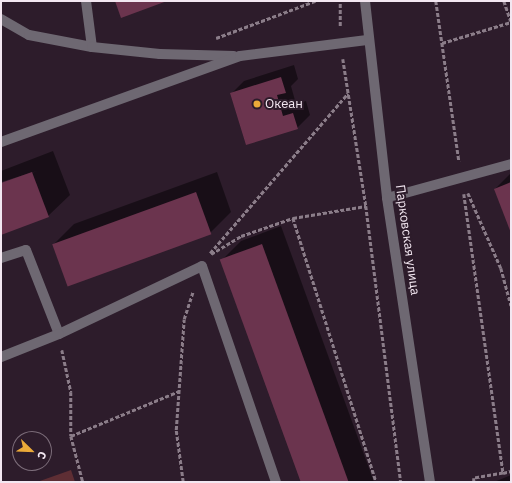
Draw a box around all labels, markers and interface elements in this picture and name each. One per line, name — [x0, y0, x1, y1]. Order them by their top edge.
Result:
place label: Океан — [265, 96, 303, 112]
marker: Океан — [252, 99, 262, 109]
street label: Парковская улица — [392, 184, 422, 296]
north arrow — [12, 431, 52, 471]
text: С — [34, 449, 50, 461]

